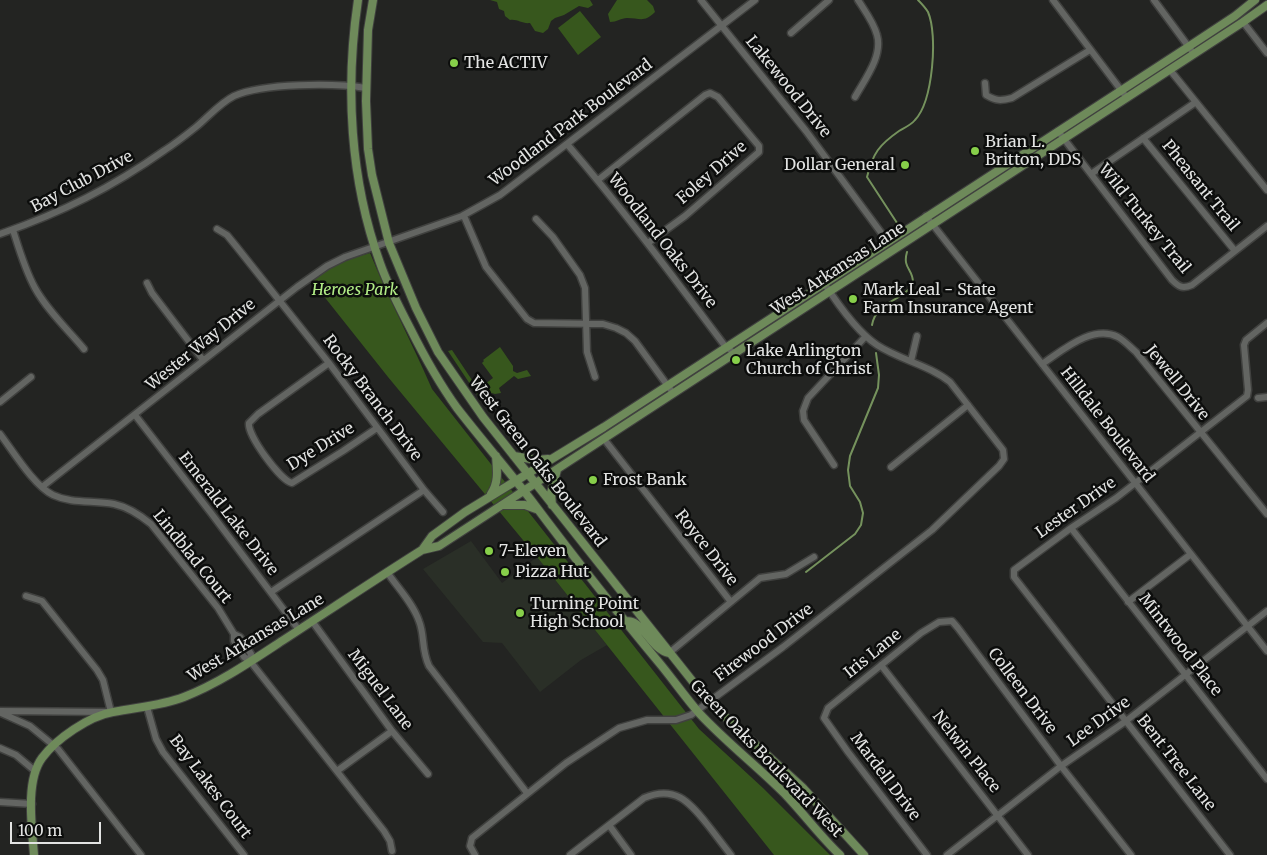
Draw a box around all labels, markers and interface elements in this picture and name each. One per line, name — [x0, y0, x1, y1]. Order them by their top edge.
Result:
street label: Lakewood Drive — [741, 32, 835, 142]
place label: The ACTIV — [464, 53, 547, 73]
street label: Woodland Park Boulevard — [486, 55, 656, 191]
marker: The ACTIV — [448, 57, 460, 69]
place label: Brian L. Britton, DDS — [985, 132, 1081, 170]
street label: Foley Drive — [673, 137, 751, 209]
street label: Pheasant Trail — [1157, 137, 1243, 235]
marker: Brian L. Britton, DDS — [969, 145, 981, 157]
street label: Bay Club Drive — [28, 147, 136, 217]
place label: Dollar General — [784, 155, 895, 175]
marker: Dollar General — [899, 159, 911, 171]
street label: Wild Turkey Trail — [1094, 160, 1194, 278]
street label: Woodland Oaks Drive — [603, 170, 721, 312]
street label: West Arkansas Lane — [768, 219, 908, 319]
park label: Heroes Park — [312, 280, 398, 300]
place label: Mark Leal - State Farm Insurance Agent — [863, 280, 1034, 318]
marker: Mark Leal - State Farm Insurance Agent — [847, 293, 859, 305]
street label: Wester Way Drive — [142, 295, 260, 395]
street label: Rocky Branch Drive — [318, 331, 426, 465]
place label: Lake Arlington Church of Christ — [746, 341, 872, 379]
street label: Jewell Drive — [1141, 342, 1213, 424]
marker: Lake Arlington Church of Christ — [730, 354, 742, 366]
street label: Hilldale Boulevard — [1056, 363, 1158, 487]
street label: West Green Oaks Boulevard — [465, 373, 609, 551]
street label: Dye Drive — [284, 419, 358, 475]
street label: Emerald Lake Drive — [174, 449, 282, 579]
place label: Frost Bank — [603, 470, 687, 490]
street label: Lester Drive — [1032, 473, 1120, 543]
marker: Frost Bank — [587, 474, 599, 486]
street label: Lindblad Court — [148, 506, 236, 608]
street label: Royce Drive — [670, 506, 742, 590]
place label: 7-Eleven — [499, 541, 566, 561]
marker: 7-Eleven — [483, 545, 495, 557]
place label: Pizza Hut — [515, 562, 589, 582]
marker: Pizza Hut — [499, 566, 511, 578]
street label: West Arkansas Lane — [184, 590, 328, 686]
street label: Mintwood Place — [1134, 590, 1226, 700]
place label: Turning Point High School — [530, 594, 639, 632]
street label: Firewood Drive — [711, 600, 817, 686]
marker: Turning Point High School — [514, 607, 526, 619]
street label: Iris Lane — [841, 625, 905, 683]
street label: Colleen Drive — [984, 644, 1060, 738]
street label: Miguel Lane — [344, 646, 416, 734]
street label: Green Oaks Boulevard West — [686, 677, 846, 841]
street label: Lee Drive — [1064, 693, 1134, 751]
street label: Nelwin Place — [928, 707, 1004, 797]
street label: Bent Tree Lane — [1133, 711, 1219, 815]
street label: Mardell Drive — [846, 730, 924, 824]
street label: Bay Lakes Court — [165, 732, 255, 842]
scale bar — [12, 812, 104, 844]
text: 100 m — [18, 821, 62, 840]

